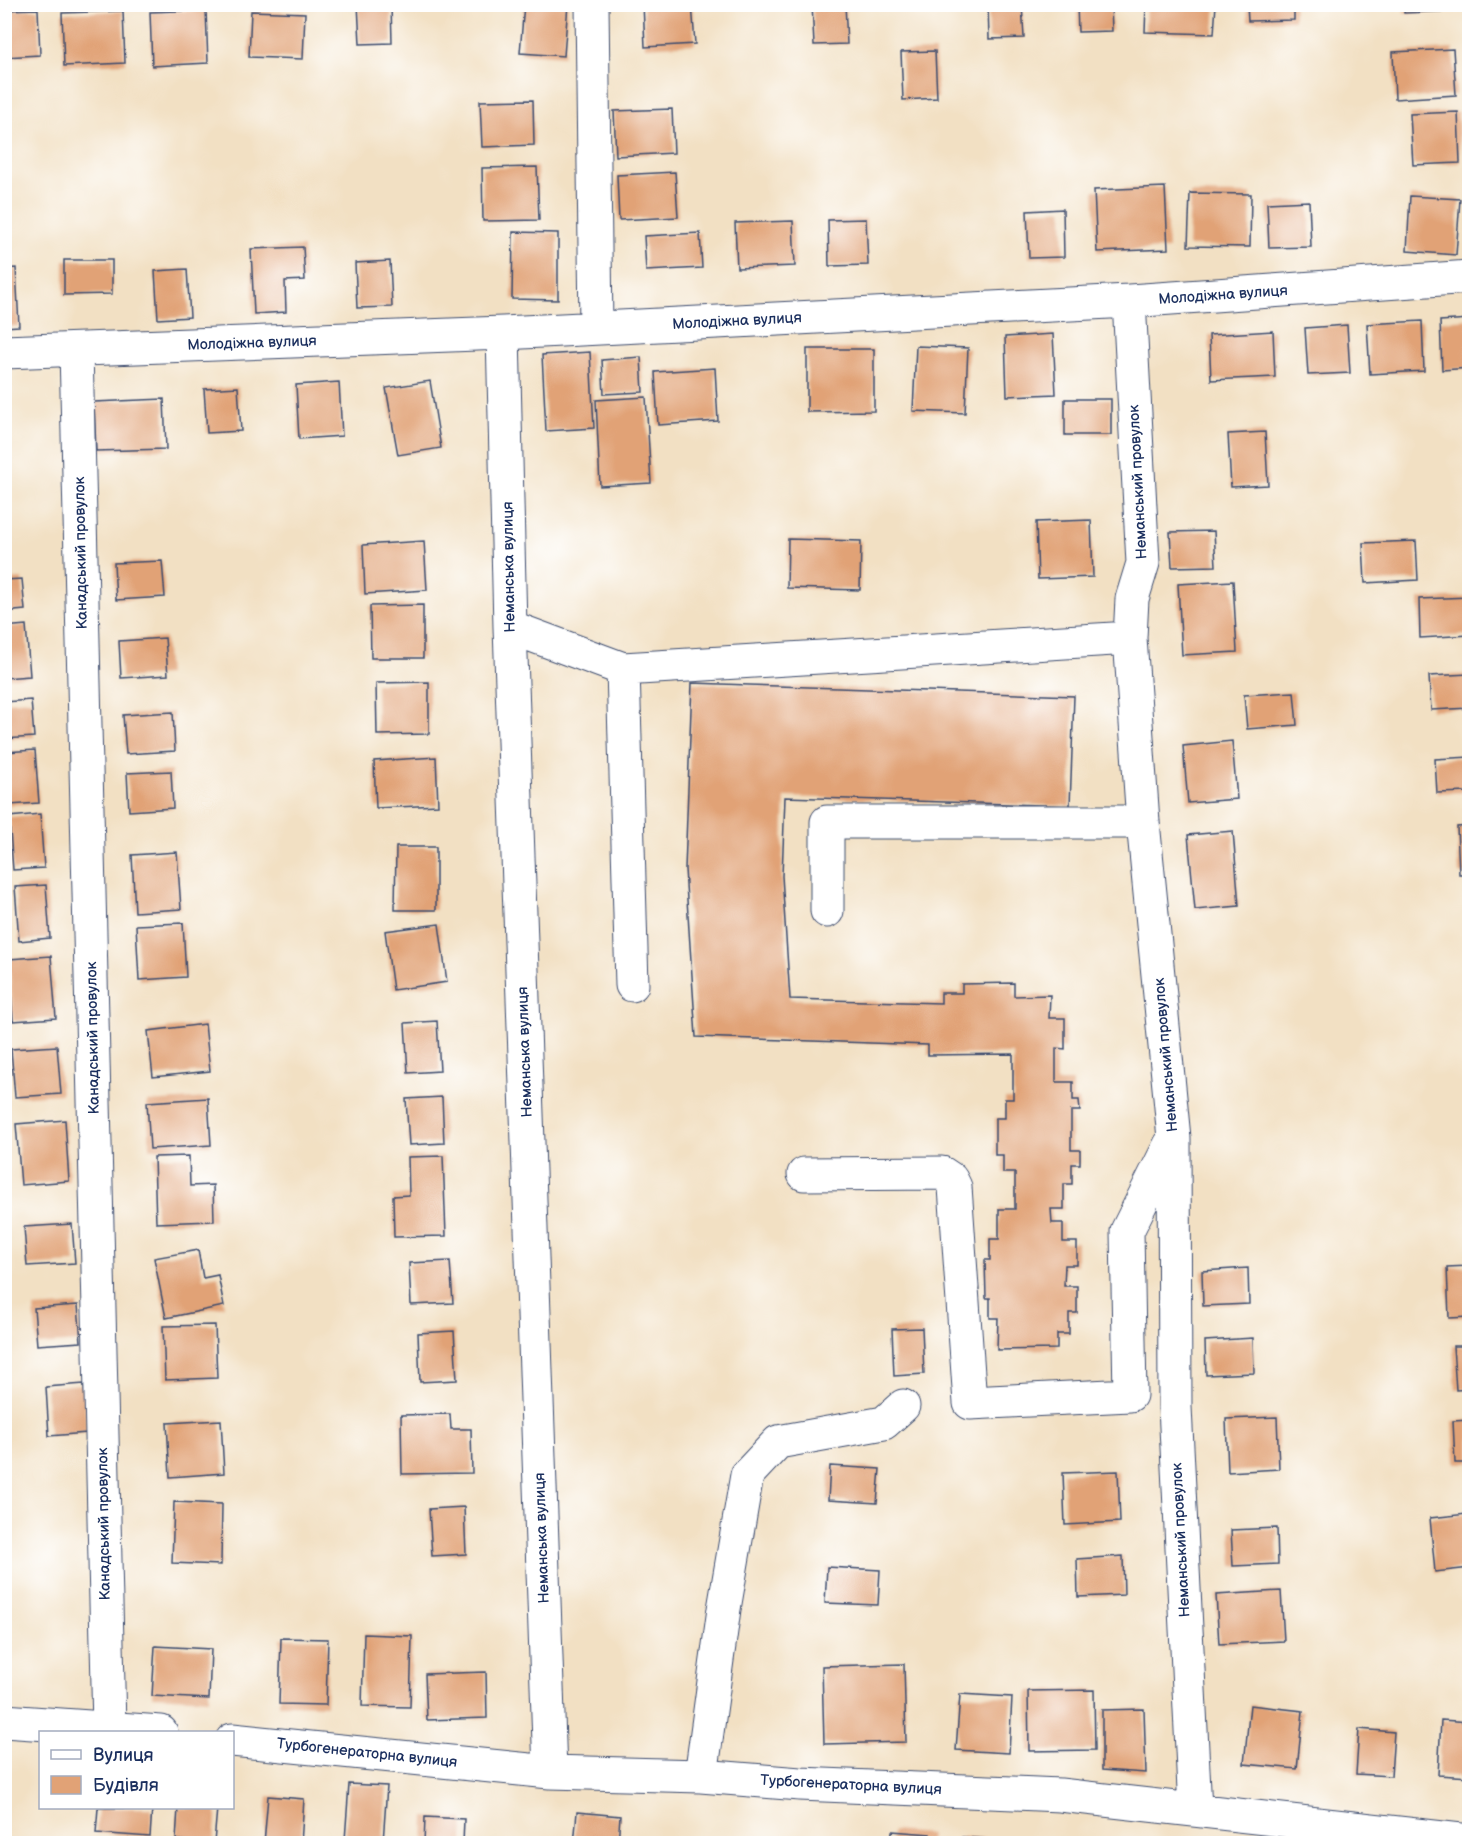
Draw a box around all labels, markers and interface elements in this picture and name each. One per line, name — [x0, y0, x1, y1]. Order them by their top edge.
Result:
street label: Молодіжна вулиця — [1158, 281, 1288, 309]
street label: Молодіжна вулиця — [672, 308, 802, 334]
street label: Молодіжна вулиця — [187, 331, 317, 355]
street label: Неманський провулок — [1124, 404, 1152, 560]
street label: Канадський провулок — [70, 476, 92, 630]
street label: Неманська вулиця — [498, 501, 520, 633]
street label: Канадський провулок — [82, 961, 104, 1115]
street label: Неманський провулок — [1150, 977, 1182, 1133]
street label: Неманська вулиця — [513, 986, 537, 1118]
street label: Канадський провулок — [93, 1447, 115, 1601]
street label: Неманський провулок — [1167, 1462, 1195, 1618]
street label: Неманська вулиця — [530, 1472, 554, 1604]
legend — [39, 1731, 234, 1809]
street label: Турбогенераторна вулиця — [276, 1734, 458, 1772]
text: Вулиця — [93, 1745, 154, 1766]
street label: Турбогенераторна вулиця — [760, 1771, 942, 1799]
text: Будівля — [93, 1775, 159, 1796]

